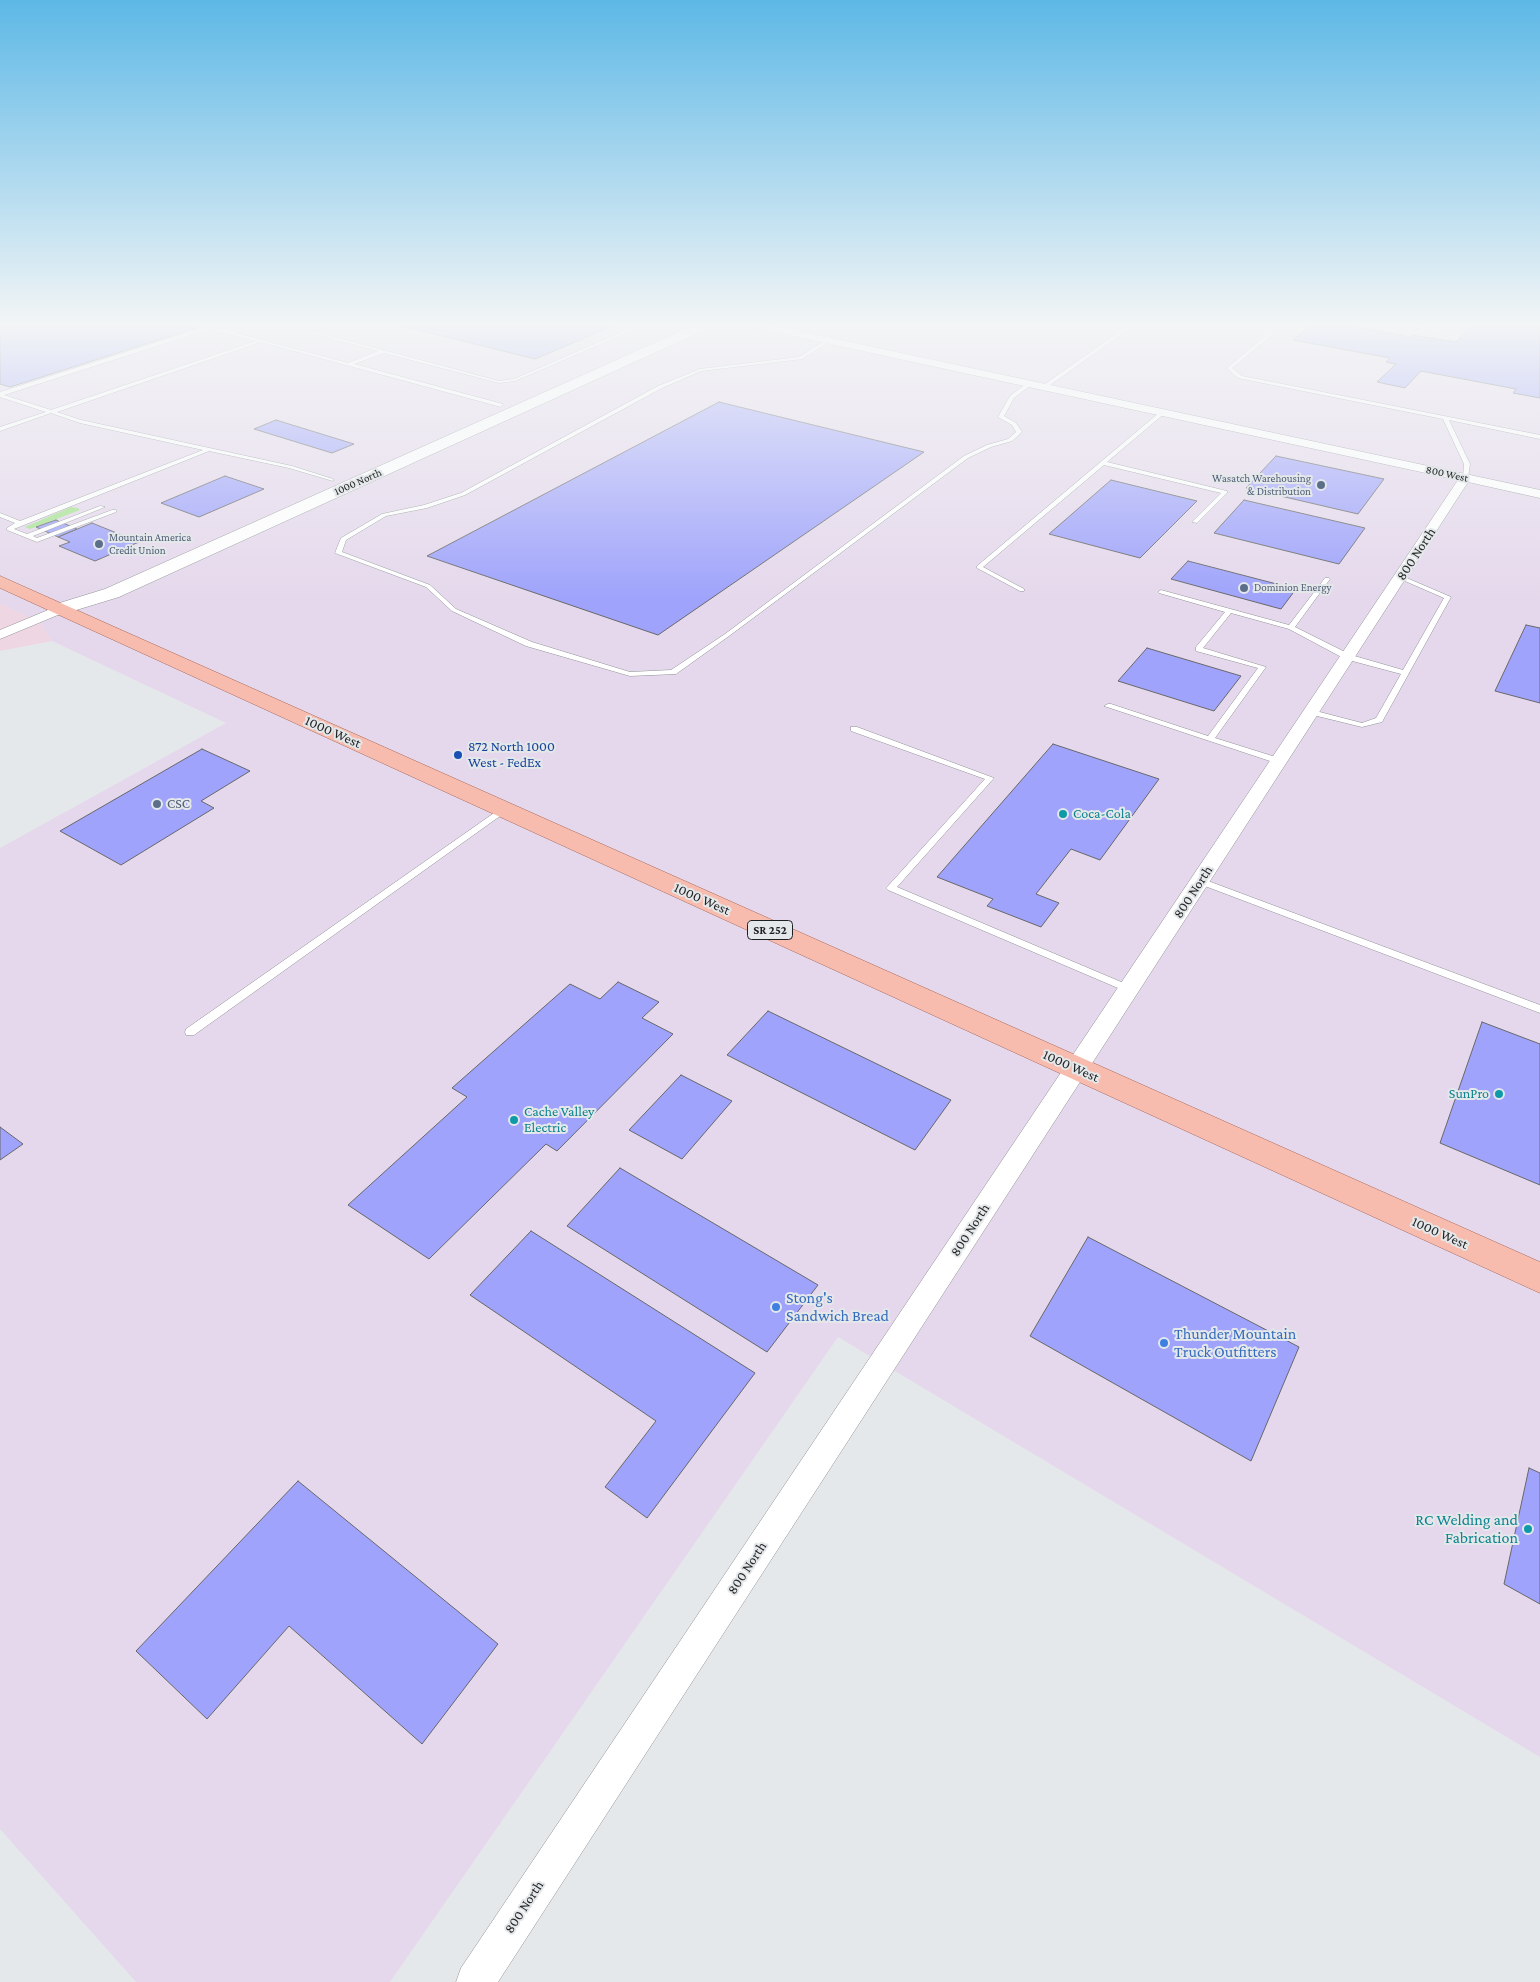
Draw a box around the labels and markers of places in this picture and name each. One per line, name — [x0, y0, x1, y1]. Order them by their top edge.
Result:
place label: Wasatch Warehousing & Distribution — [1212, 472, 1311, 498]
marker: Wasatch Warehousing & Distribution — [1315, 479, 1327, 491]
place label: Mountain America Credit Union — [109, 531, 191, 557]
marker: Mountain America Credit Union — [93, 538, 105, 550]
place label: Dominion Energy — [1254, 581, 1332, 595]
marker: Dominion Energy — [1238, 582, 1250, 594]
place label: 872 North 1000 West - FedEx — [468, 739, 555, 772]
marker: 872 North 1000 West - FedEx — [452, 749, 464, 761]
place label: CSC — [167, 796, 190, 812]
marker: CSC — [151, 798, 163, 810]
place label: Coca-Cola — [1073, 806, 1131, 822]
marker: Coca-Cola — [1057, 808, 1069, 820]
place label: SunPro — [1449, 1086, 1489, 1102]
marker: SunPro — [1493, 1088, 1505, 1100]
place label: Cache Valley Electric — [524, 1104, 594, 1136]
marker: Cache Valley Electric — [508, 1114, 520, 1126]
place label: Stong's Sandwich Bread — [786, 1288, 889, 1326]
marker: Stong's Sandwich Bread — [770, 1301, 782, 1313]
place label: Thunder Mountain Truck Outfitters — [1174, 1324, 1296, 1362]
marker: Thunder Mountain Truck Outfitters — [1158, 1337, 1170, 1349]
place label: RC Welding and Fabrication — [1415, 1510, 1518, 1548]
marker: RC Welding and Fabrication — [1522, 1523, 1534, 1535]

